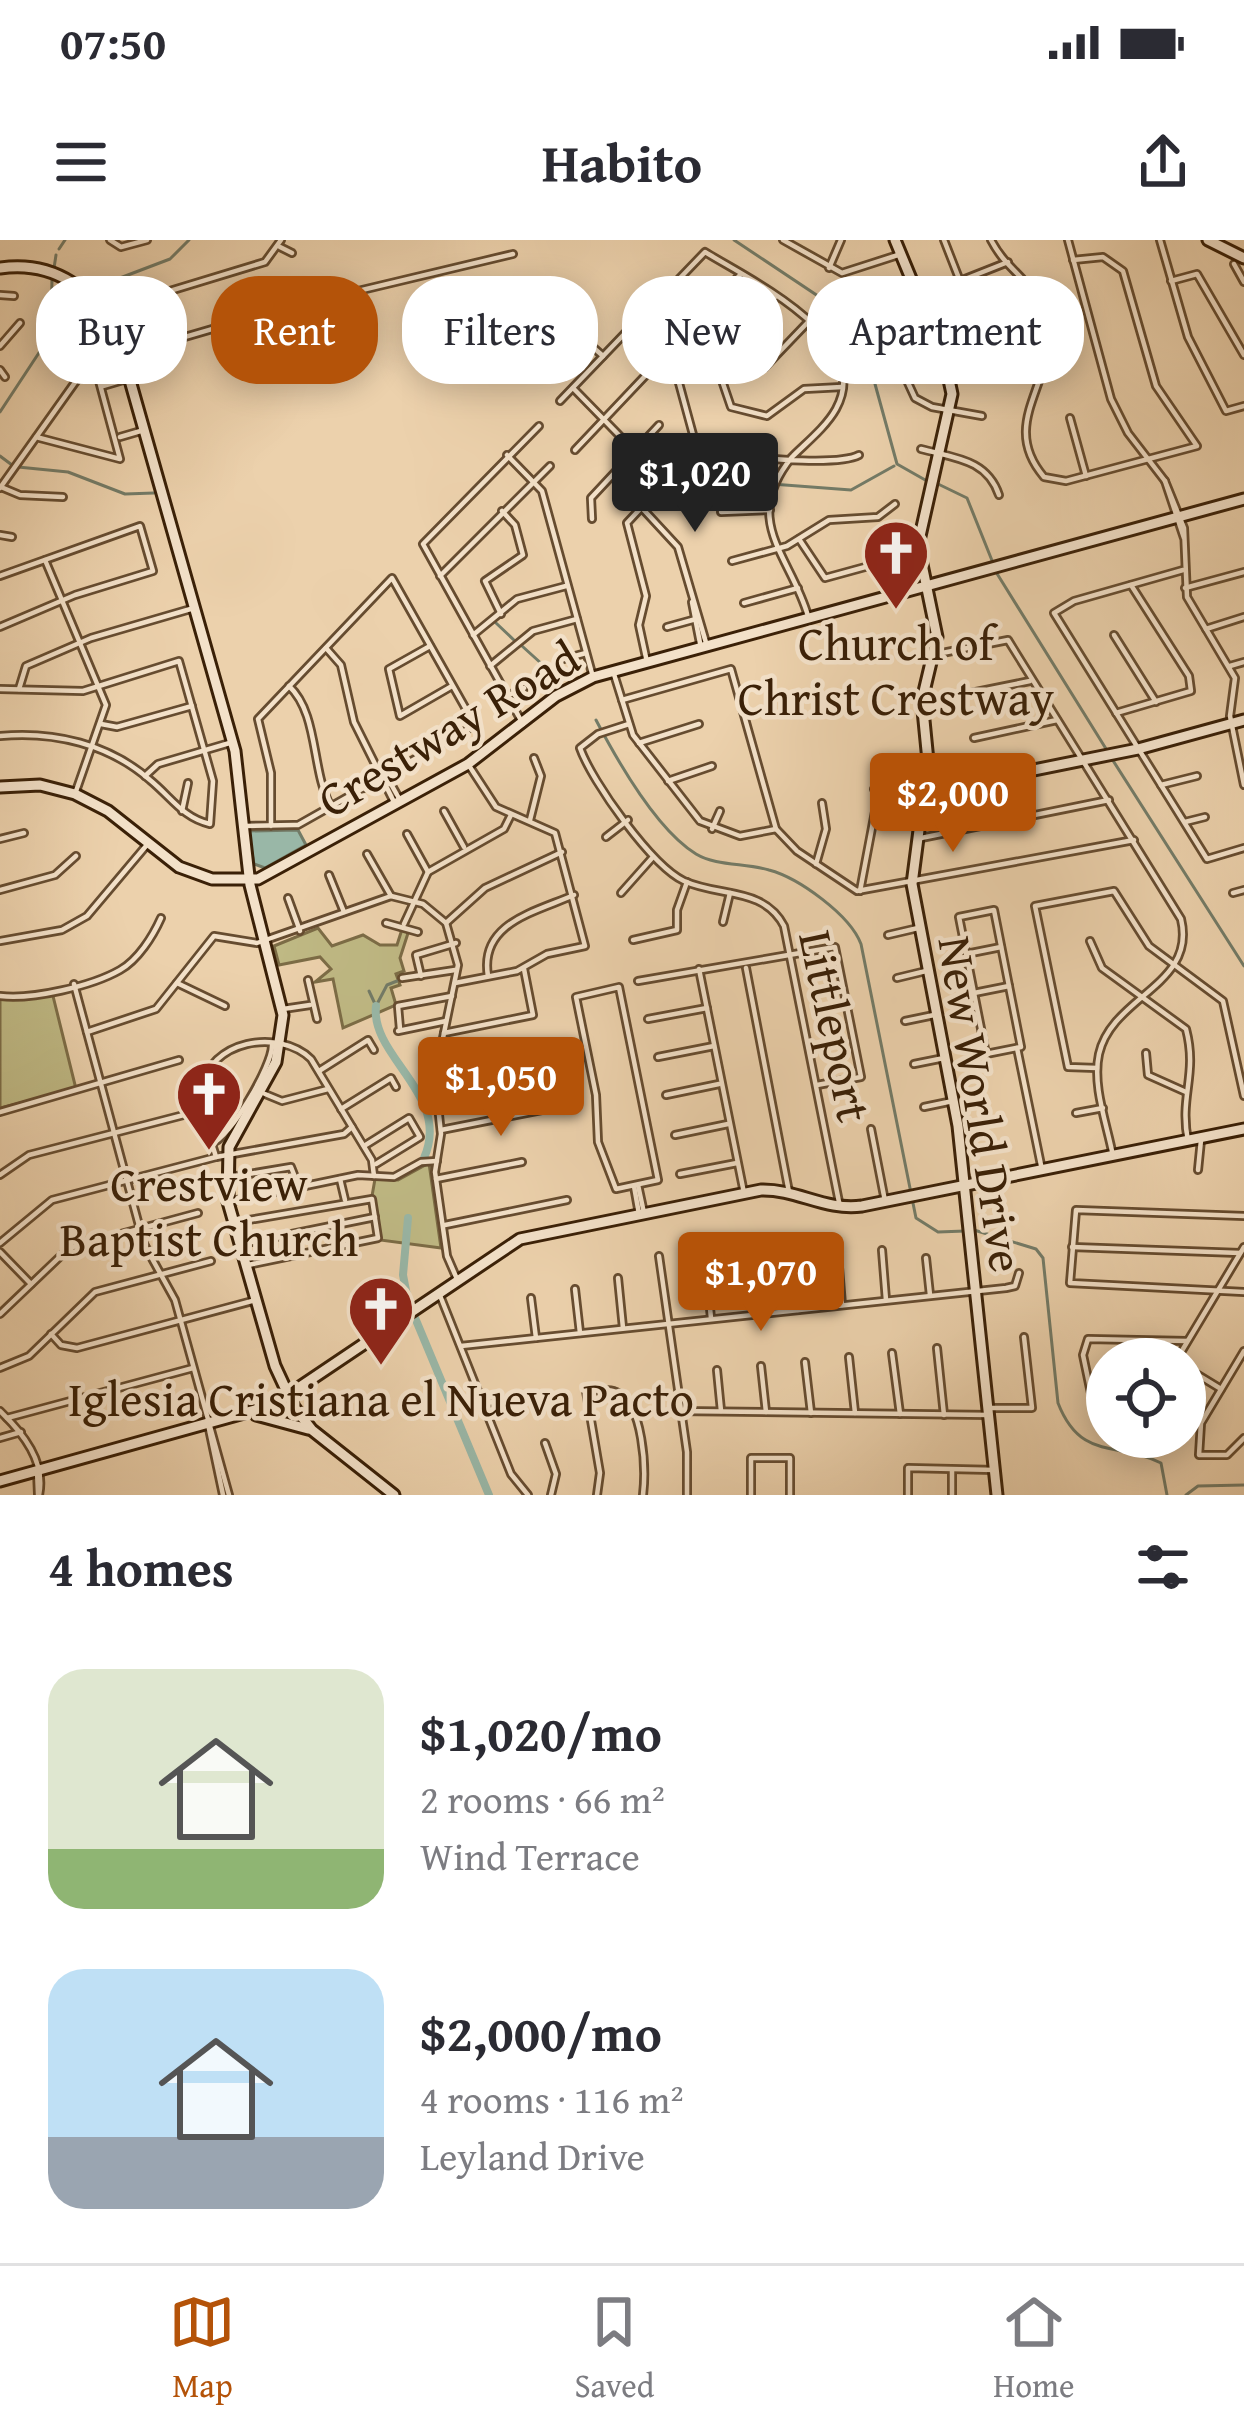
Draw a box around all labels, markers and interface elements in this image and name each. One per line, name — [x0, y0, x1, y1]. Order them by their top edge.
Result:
text: 07:50 — [60, 10, 166, 75]
text: Habito — [542, 123, 702, 202]
icon: menu — [48, 129, 114, 195]
icon: share — [1130, 129, 1196, 195]
chip: Buy — [36, 276, 187, 384]
chip: Rent — [211, 276, 378, 384]
chip: Filters — [402, 276, 598, 384]
chip: New — [622, 276, 783, 384]
chip: Apartment — [807, 276, 1084, 384]
pin: $1,020 — [597, 433, 793, 535]
text: $1,020 — [639, 443, 751, 500]
church icon: Church of Christ Crestway — [861, 518, 931, 612]
place label: Church of Christ Crestway — [738, 607, 1054, 733]
street label: Crestway Road — [303, 622, 593, 834]
pin: $2,000 — [855, 753, 1051, 855]
text: $2,000 — [897, 763, 1009, 820]
street label: Littleport — [781, 924, 891, 1128]
street label: New World Drive — [920, 931, 1044, 1277]
pin: $1,050 — [403, 1037, 599, 1139]
text: $1,050 — [445, 1047, 557, 1104]
church icon: Crestview Baptist Church — [174, 1059, 244, 1153]
place label: Crestview Baptist Church — [60, 1148, 358, 1274]
pin: $1,070 — [663, 1232, 859, 1334]
text: $1,070 — [705, 1242, 817, 1299]
church icon: Iglesia Cristiana el Nueva Pacto — [346, 1274, 416, 1368]
map controls — [1086, 1338, 1206, 1458]
button: locate — [1086, 1338, 1206, 1458]
place label: Iglesia Cristiana el Nueva Pacto — [68, 1363, 694, 1434]
text: 4 homes — [48, 1530, 234, 1605]
icon: filters — [1130, 1534, 1196, 1600]
text: $1,020/mo — [420, 1695, 662, 1770]
icon: home — [144, 1717, 288, 1861]
text: 2 rooms · 66 m² — [420, 1770, 665, 1827]
text: Wind Terrace — [420, 1827, 640, 1884]
text: $2,000/mo — [420, 1995, 662, 2070]
icon: home — [144, 2017, 288, 2161]
text: 4 rooms · 116 m² — [420, 2070, 684, 2127]
text: Leyland Drive — [420, 2127, 645, 2184]
tab: Map — [169, 2289, 235, 2409]
tab: Saved — [574, 2289, 654, 2409]
tab: Home — [993, 2289, 1075, 2409]

